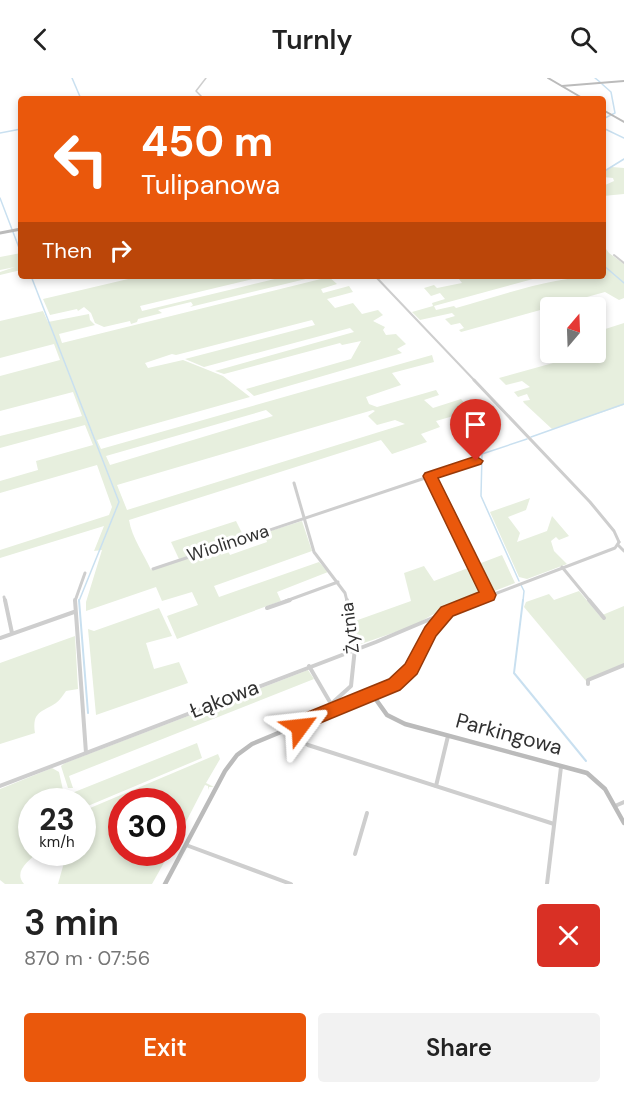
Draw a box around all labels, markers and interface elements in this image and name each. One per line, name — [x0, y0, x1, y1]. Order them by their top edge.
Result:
text: Turnly — [272, 22, 352, 57]
icon: back — [24, 23, 57, 56]
icon: search — [567, 23, 600, 56]
text: 450 m — [141, 114, 273, 169]
icon: left — [42, 120, 120, 198]
text: Tulipanowa — [141, 167, 280, 202]
icon: right — [104, 234, 137, 267]
text: Then — [42, 236, 92, 265]
north arrow — [540, 297, 606, 363]
map controls — [540, 297, 606, 363]
pin — [450, 399, 501, 461]
icon: arrive — [459, 408, 492, 441]
street label: Wiolinowa — [184, 519, 272, 567]
street label: Żytnia — [335, 601, 365, 655]
street label: Łąkowa — [185, 673, 263, 725]
position arrow — [268, 695, 332, 759]
street label: Parkingowa — [453, 706, 565, 762]
speed limit sign: 30 — [108, 788, 186, 866]
text: 23 — [39, 800, 75, 839]
text: km/h — [39, 832, 75, 852]
text: 3 min — [24, 899, 119, 946]
button: close — [537, 904, 600, 967]
text: 870 m · 07:56 — [24, 945, 150, 971]
button: Exit — [24, 1013, 306, 1082]
button: Share — [318, 1013, 600, 1082]

